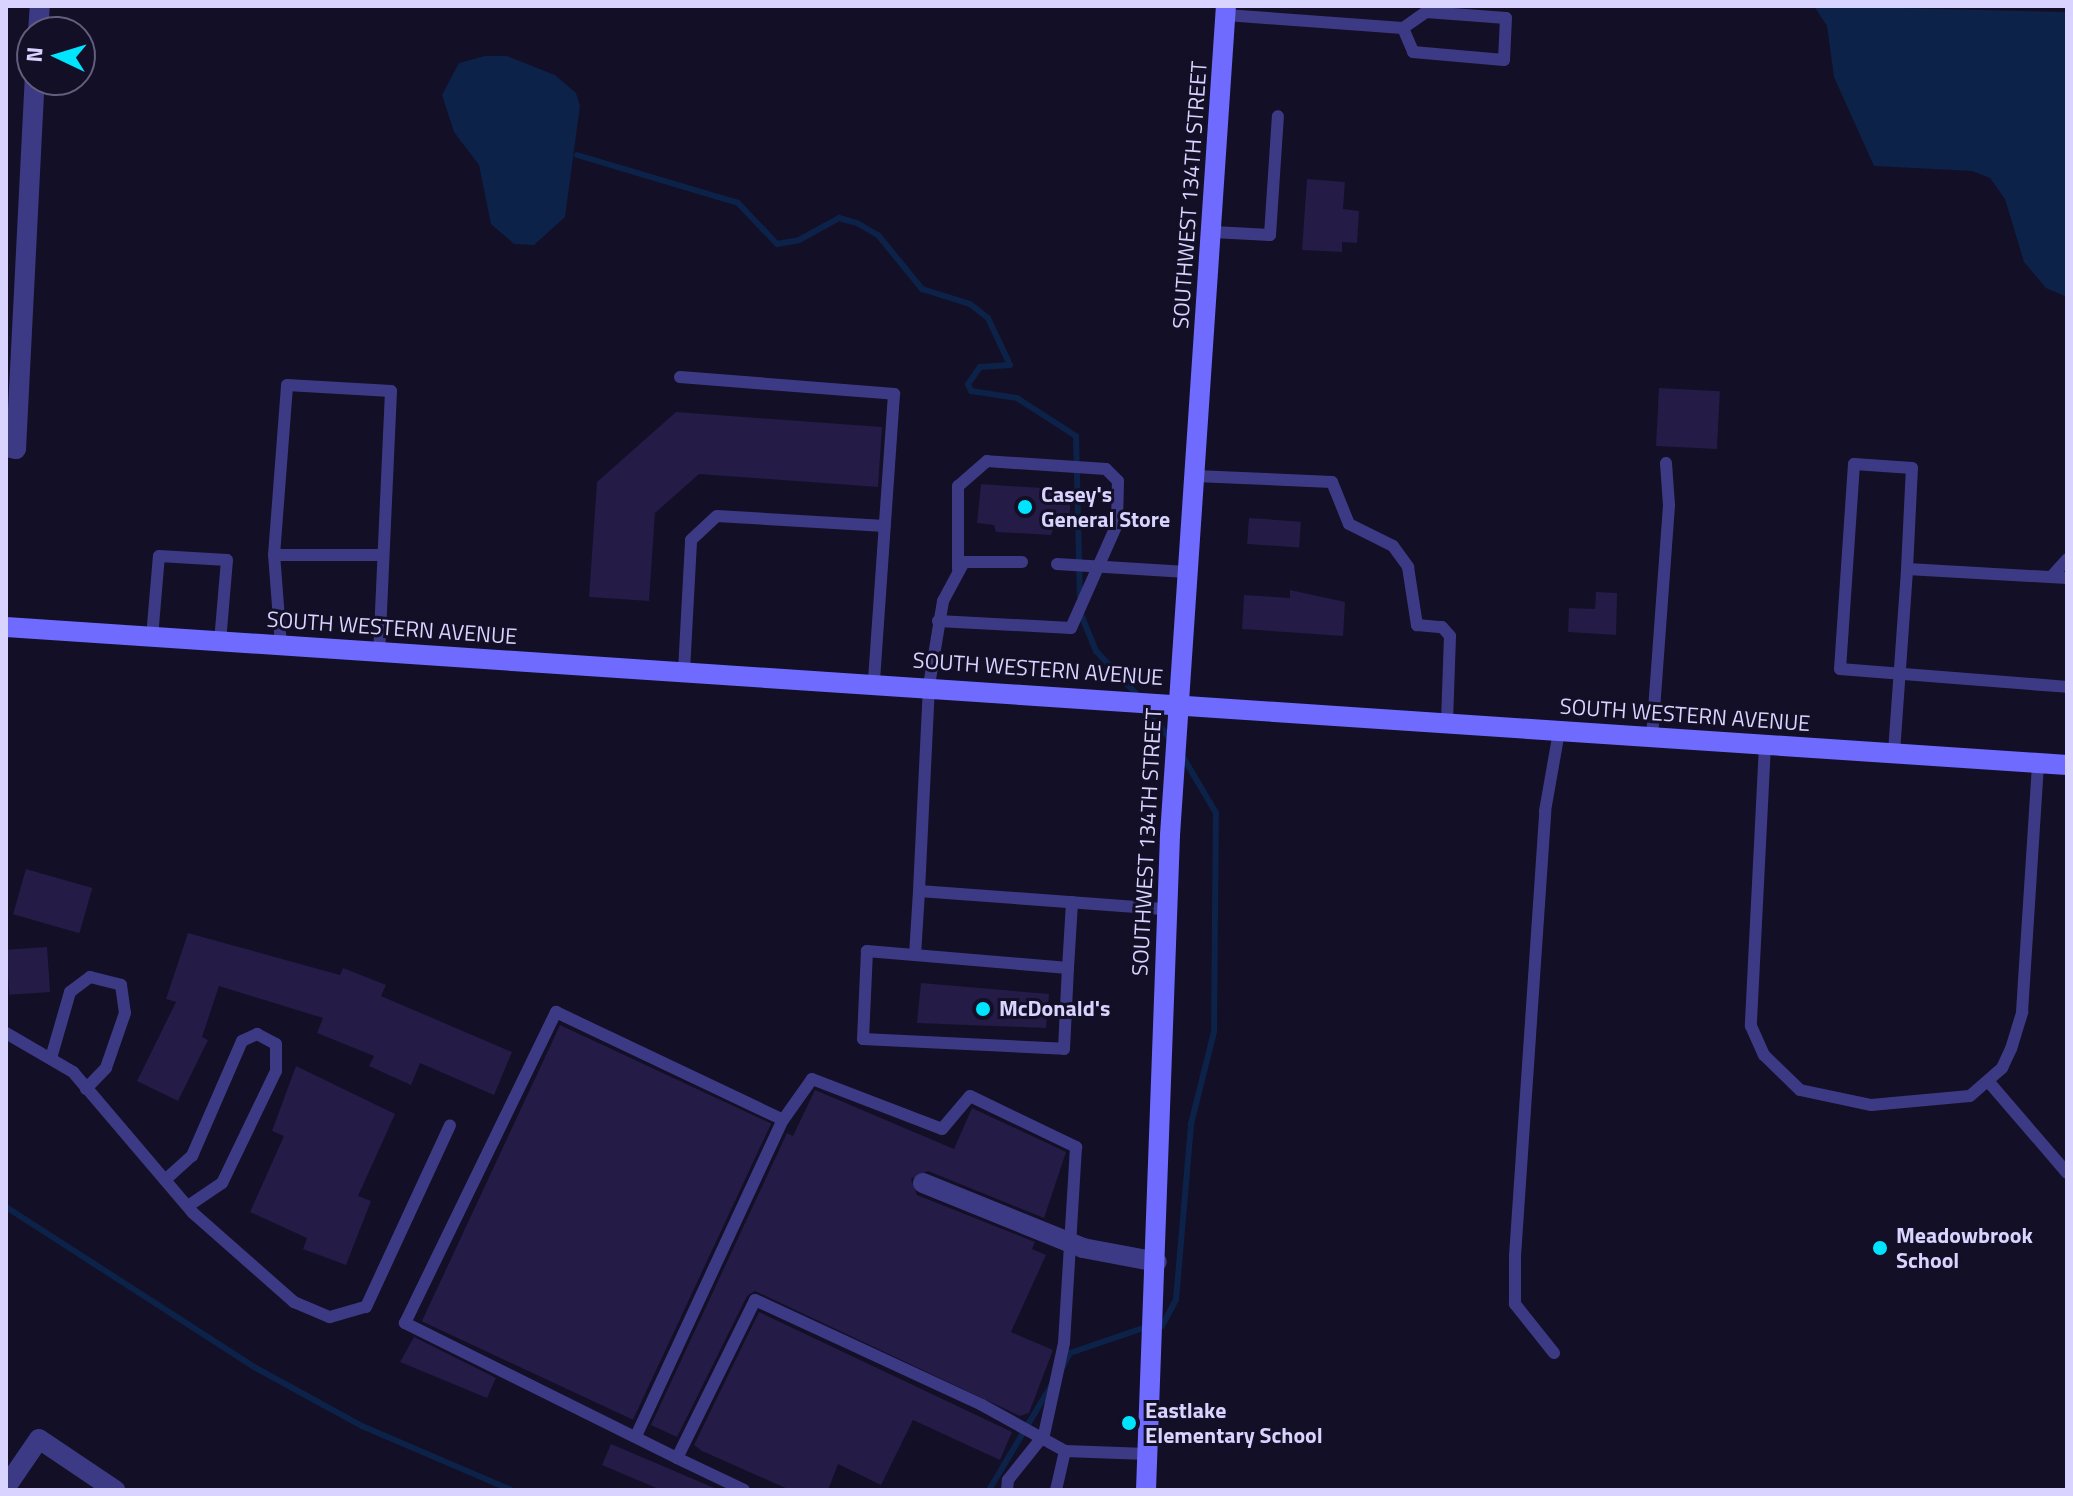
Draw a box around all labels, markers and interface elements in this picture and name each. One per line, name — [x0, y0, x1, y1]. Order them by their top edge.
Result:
north arrow — [16, 16, 96, 96]
text: N — [17, 46, 52, 63]
street label: SOUTHWEST 134TH STREET — [1167, 60, 1213, 330]
place label: Casey's General Store — [1041, 481, 1170, 532]
marker: Casey's General Store — [1016, 498, 1034, 516]
street label: SOUTH WESTERN AVENUE — [266, 606, 518, 650]
street label: SOUTH WESTERN AVENUE — [912, 647, 1164, 691]
street label: SOUTH WESTERN AVENUE — [1559, 693, 1811, 737]
street label: SOUTHWEST 134TH STREET — [1127, 707, 1167, 977]
place label: McDonald's — [999, 996, 1110, 1022]
marker: McDonald's — [974, 1000, 992, 1018]
place label: Meadowbrook School — [1896, 1222, 2033, 1274]
marker: Meadowbrook School — [1871, 1239, 1889, 1257]
place label: Eastlake Elementary School — [1145, 1397, 1323, 1448]
marker: Eastlake Elementary School — [1120, 1414, 1138, 1432]

